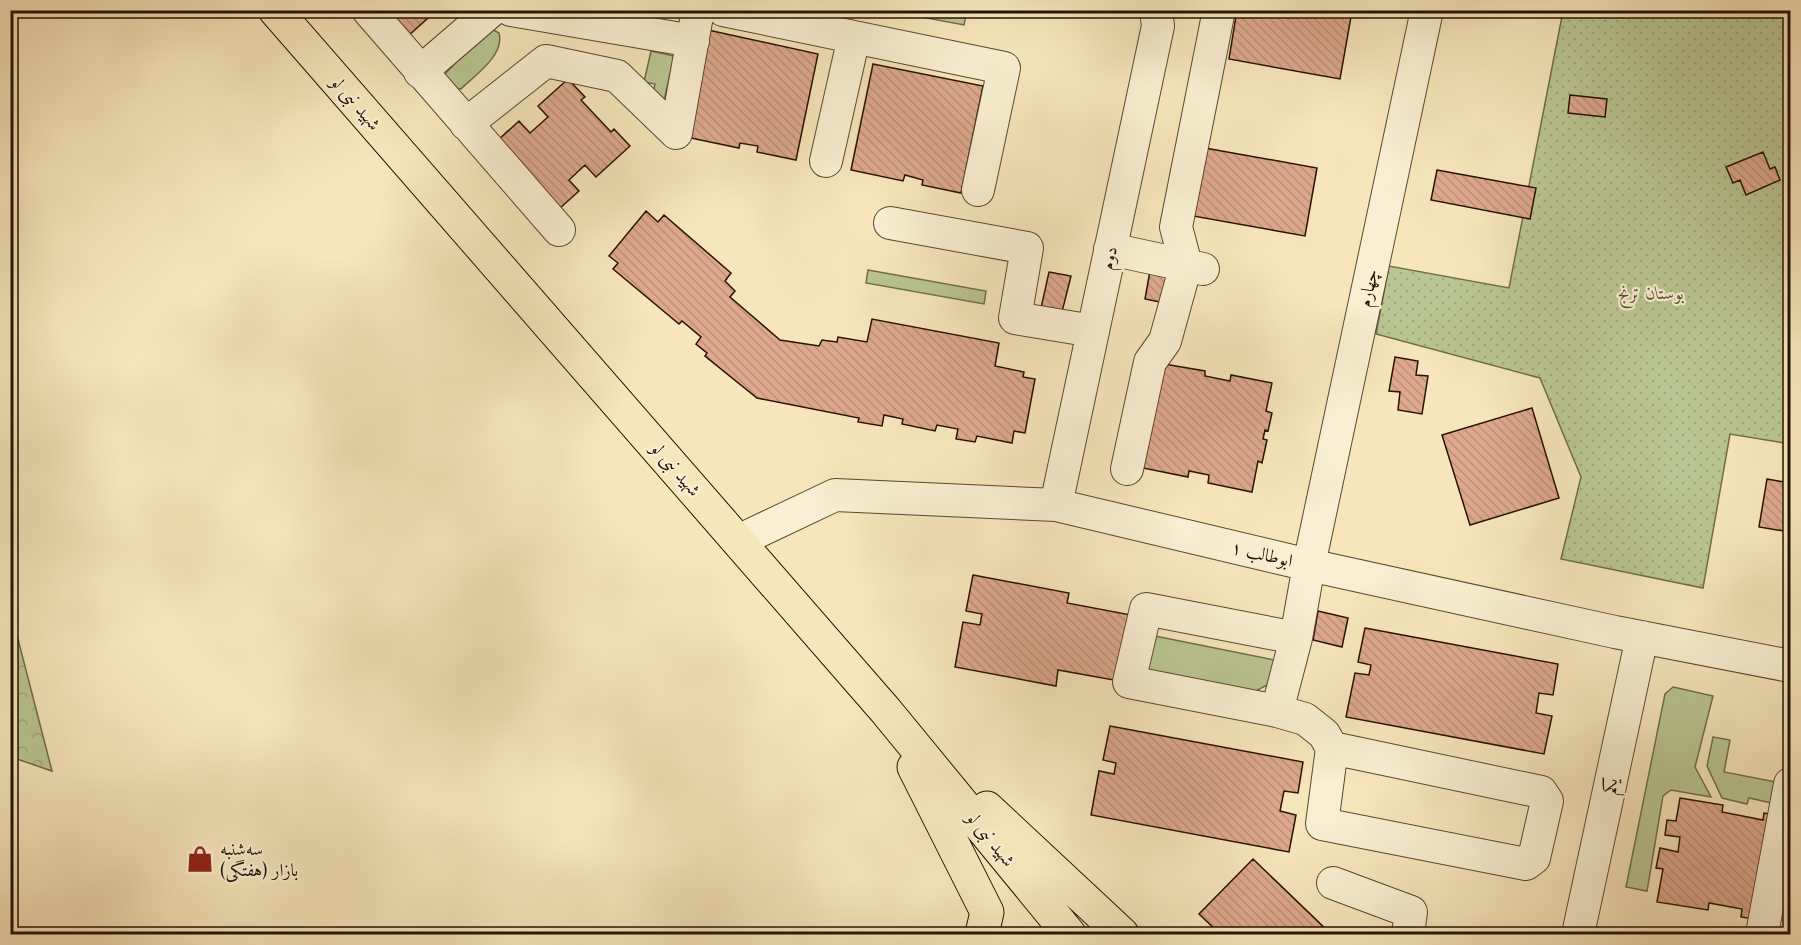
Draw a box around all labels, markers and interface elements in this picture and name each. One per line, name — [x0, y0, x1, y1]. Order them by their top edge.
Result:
street label: شهید نبی لو — [323, 70, 385, 137]
street label: دوم — [1096, 244, 1127, 273]
street label: چهارم — [1353, 267, 1388, 310]
park label: بوستان ترنج — [1618, 282, 1685, 309]
street label: شهید نبی لو — [643, 436, 705, 503]
street label: ابوطالب ۱ — [1229, 536, 1295, 573]
street label: یکم — [1598, 774, 1629, 797]
street label: شهید نبی لو — [959, 805, 1020, 873]
place label: سه‌شنبه بازار (هفتگی) — [220, 838, 298, 883]
shop icon: سه‌شنبه بازار (هفتگی) — [185, 844, 215, 874]

